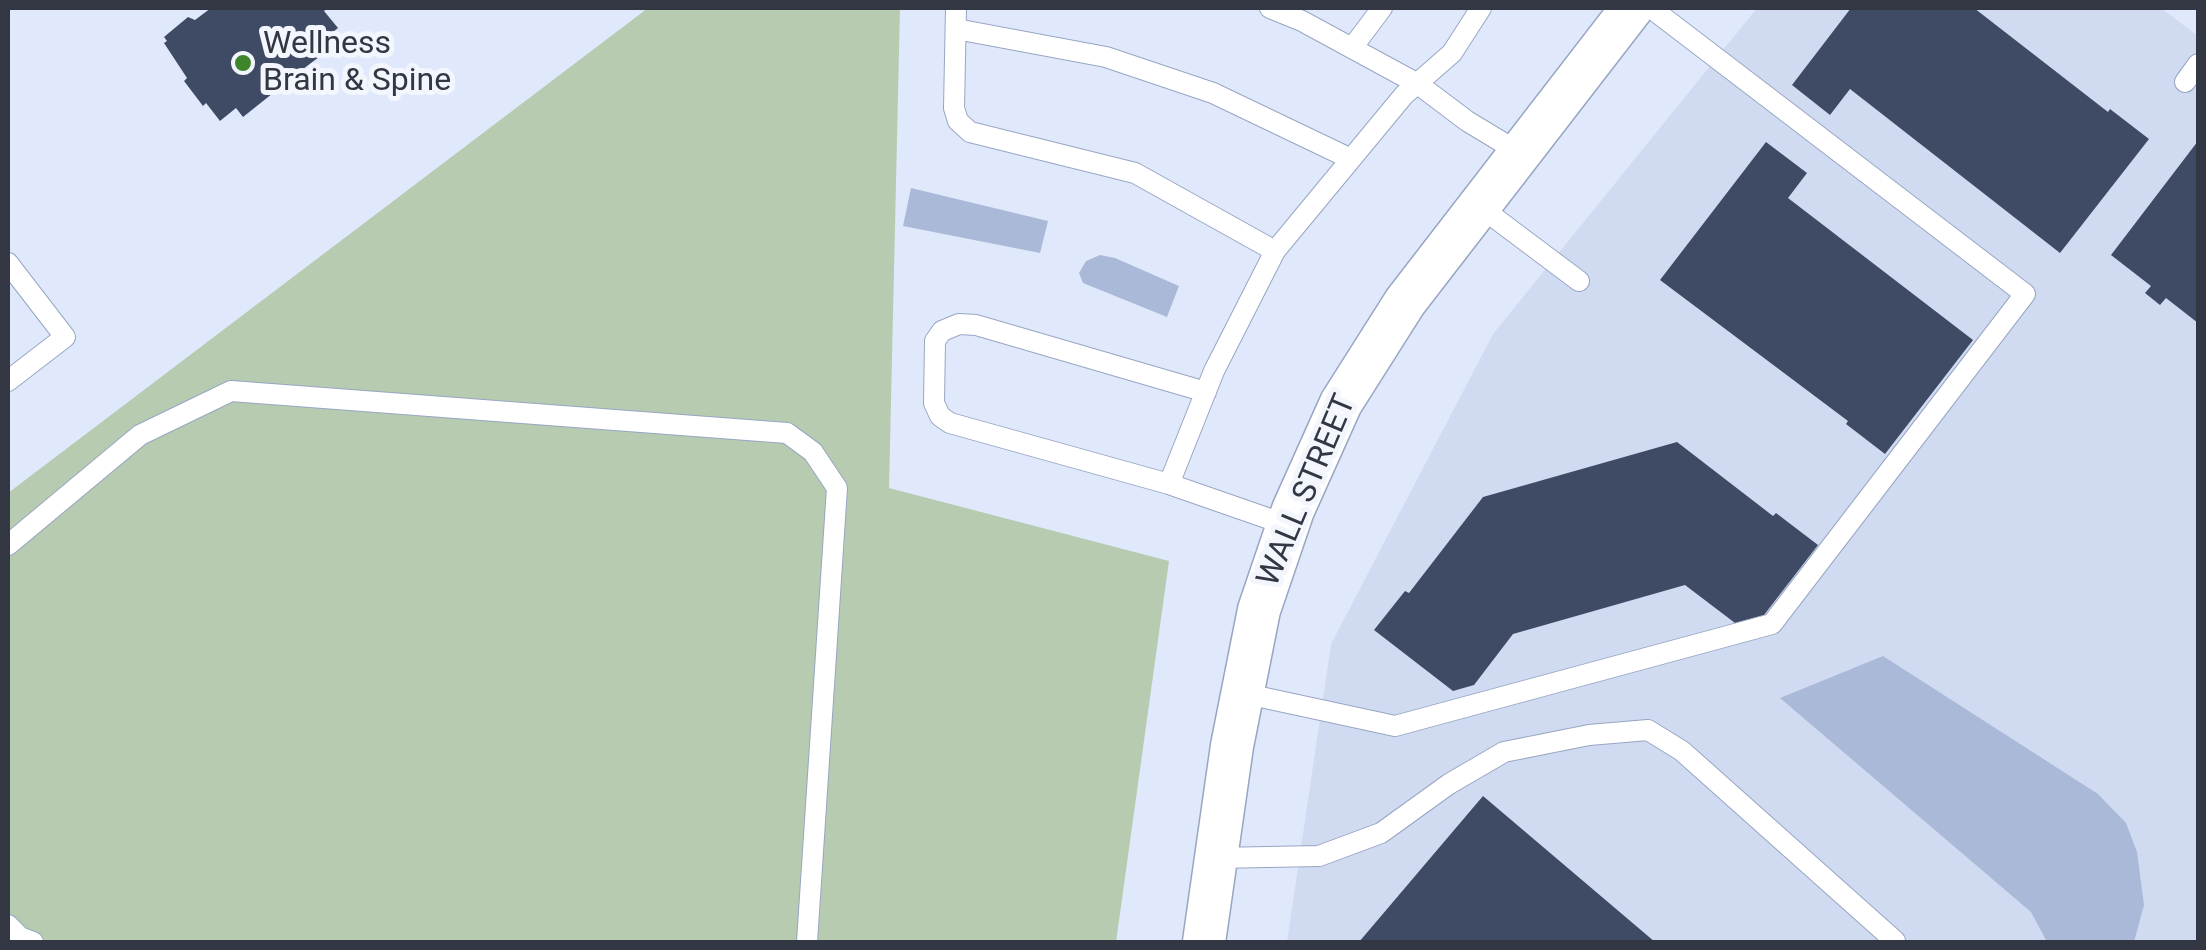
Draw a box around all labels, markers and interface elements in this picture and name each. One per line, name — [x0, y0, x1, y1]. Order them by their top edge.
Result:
place label: Wellness Brain & Spine — [263, 26, 451, 101]
marker: Wellness Brain & Spine — [232, 52, 254, 74]
street label: WALL STREET — [1250, 389, 1366, 593]

